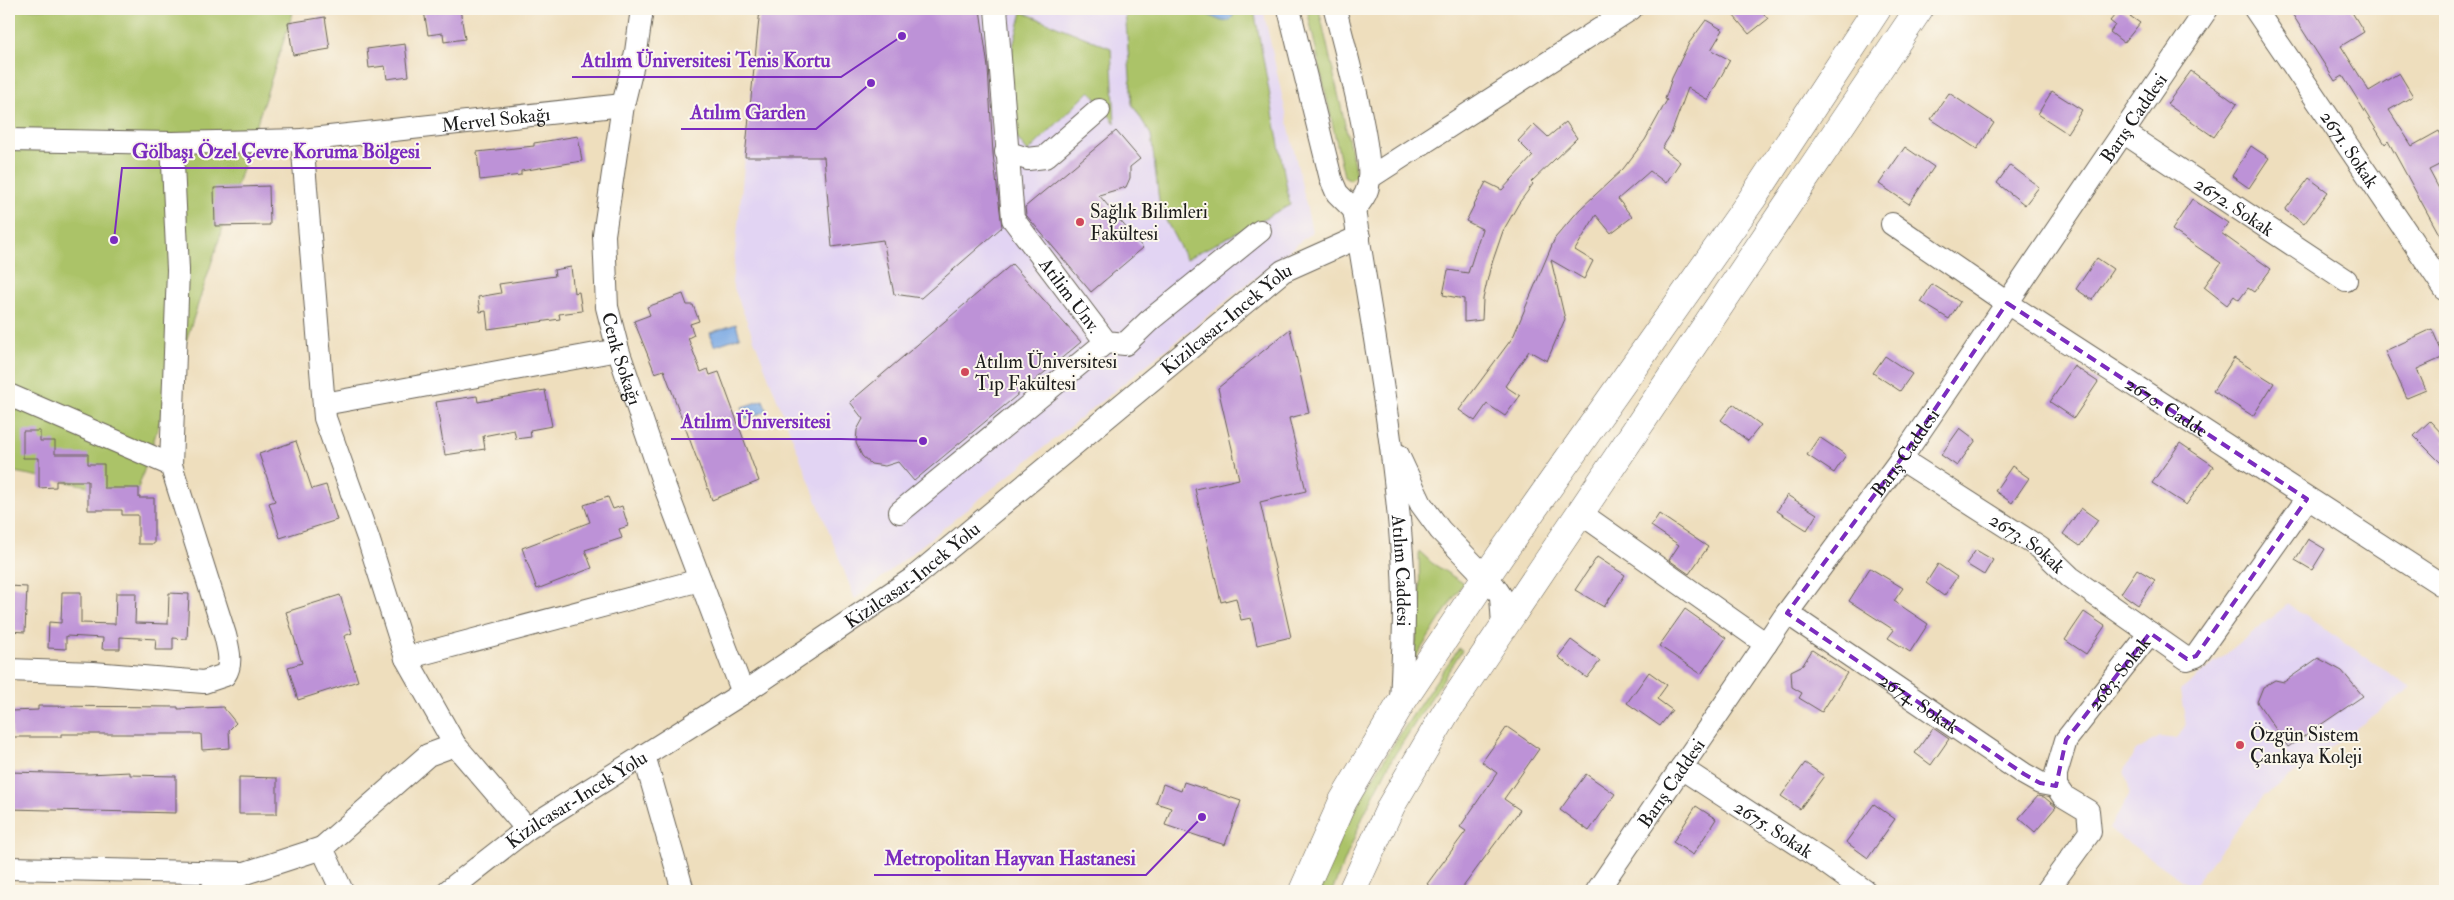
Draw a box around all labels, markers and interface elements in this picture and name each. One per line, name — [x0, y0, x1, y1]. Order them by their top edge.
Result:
callout: Atılım Üniversitesi Tenis Kortu — [572, 42, 841, 77]
text: Atılım Üniversitesi Tenis Kortu — [581, 48, 831, 73]
street label: Barış Caddesi — [2095, 69, 2173, 168]
callout: Atılım Garden — [681, 94, 816, 129]
text: Atılım Garden — [689, 100, 806, 125]
street label: Mervel Sokağı — [440, 102, 551, 138]
street label: 2671. Sokak — [2314, 106, 2384, 193]
callout: Gölbaşı Özel Çevre Koruma Bölgesi — [122, 133, 431, 168]
text: Gölbaşı Özel Çevre Koruma Bölgesi — [132, 138, 421, 165]
street label: 2672. Sokak — [2190, 172, 2279, 242]
place label: Sağlık Bilimleri Fakültesi — [1090, 200, 1208, 246]
marker: Sağlık Bilimleri Fakültesi — [1074, 216, 1086, 228]
street label: Atilim Unv. — [1033, 252, 1106, 338]
street label: Kizilcasar-Incek Yolu — [1156, 258, 1296, 380]
street label: Cenk Sokağı — [596, 310, 647, 408]
place label: Atılım Üniversitesi Tıp Fakültesi — [974, 350, 1117, 397]
marker: Atılım Üniversitesi Tıp Fakültesi — [959, 366, 971, 378]
street label: 2670. Cadde — [2120, 372, 2212, 443]
callout: Atılım Üniversitesi — [671, 404, 841, 439]
street label: Barış Caddesi — [1866, 404, 1945, 502]
text: Atılım Üniversitesi — [680, 409, 832, 434]
street label: 2673. Sokak — [1985, 508, 2070, 579]
street label: Atılım Caddesi — [1386, 513, 1415, 627]
street label: Kizilcasar-Incek Yolu — [840, 517, 985, 634]
street label: 2683. Sokak — [2083, 631, 2156, 716]
street label: 2674. Sokak — [1874, 668, 1963, 739]
place label: Özgün Sistem Çankaya Koleji — [2250, 722, 2362, 769]
street label: Barış Caddesi — [1633, 734, 1711, 833]
marker: Özgün Sistem Çankaya Koleji — [2234, 739, 2246, 751]
street label: Kizilcasar-Incek Yolu — [501, 745, 652, 854]
street label: 2675. Sokak — [1730, 795, 1817, 864]
callout: Metropolitan Hayvan Hastanesi — [874, 840, 1146, 875]
text: Metropolitan Hayvan Hastanesi — [883, 846, 1136, 872]

